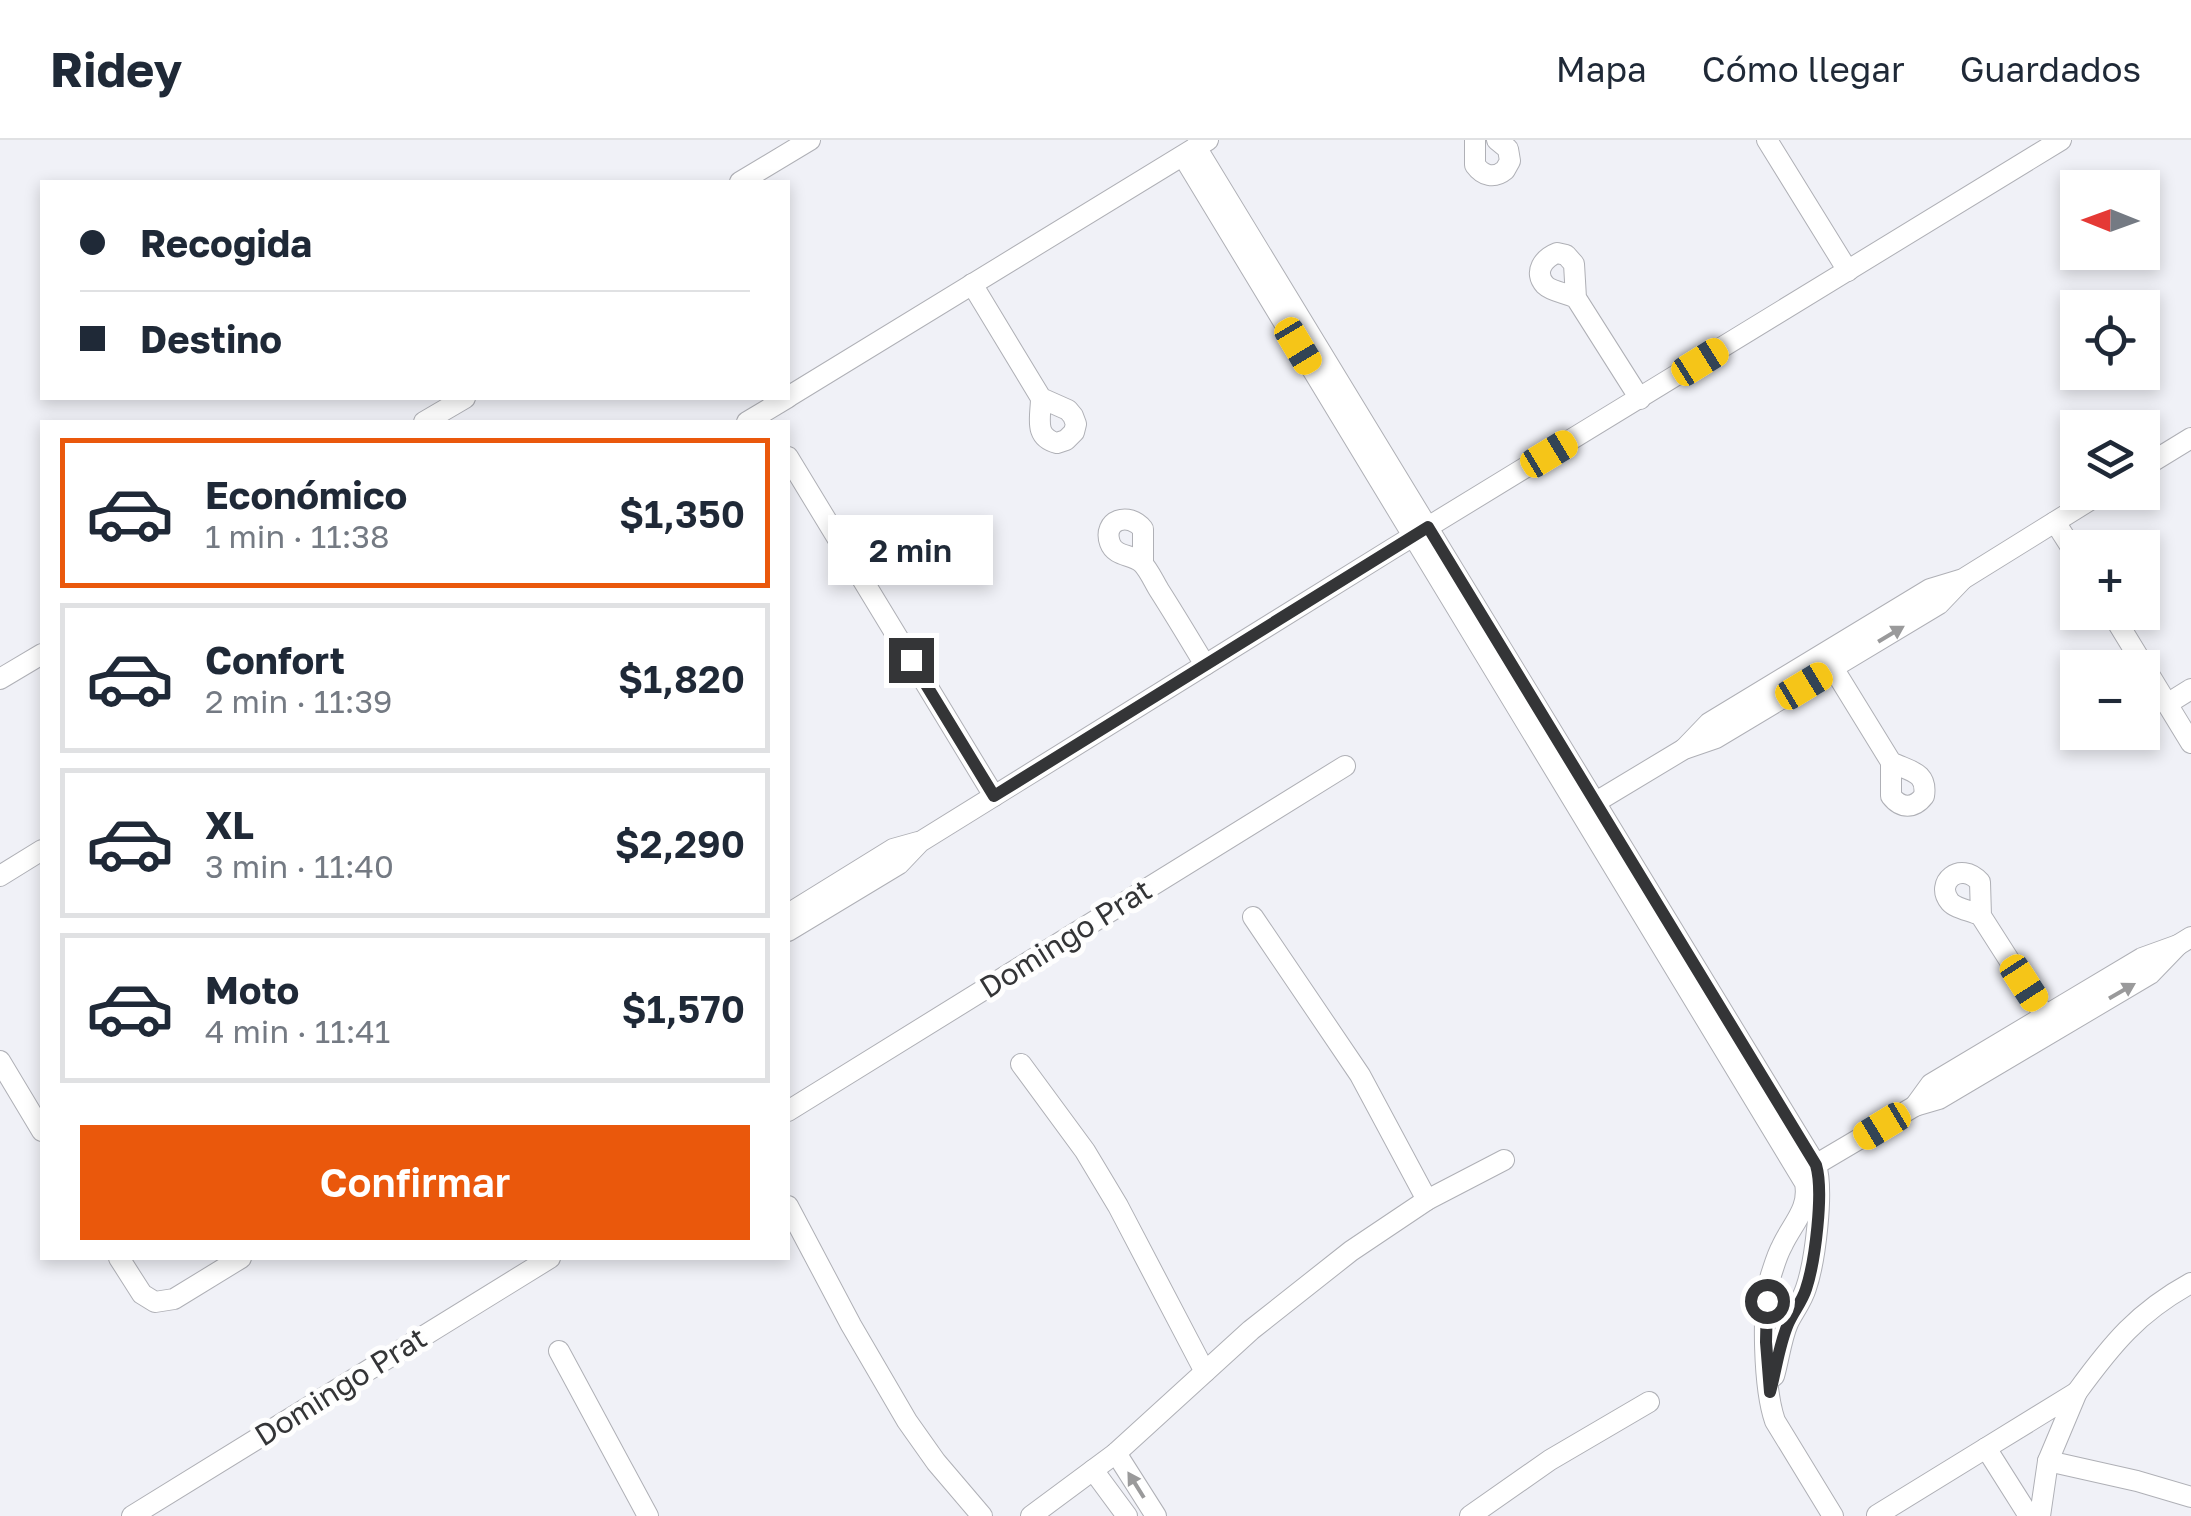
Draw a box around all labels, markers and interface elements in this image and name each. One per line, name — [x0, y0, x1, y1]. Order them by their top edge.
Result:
text: Ridey — [50, 40, 182, 98]
text: Mapa — [1556, 48, 1647, 90]
text: Cómo llegar — [1702, 48, 1905, 90]
text: Guardados — [1960, 48, 2141, 90]
north arrow — [2060, 170, 2160, 270]
map controls — [2060, 170, 2160, 750]
text: Recogida — [140, 220, 312, 265]
button: locate — [2060, 290, 2160, 390]
car — [1270, 313, 1326, 379]
text: Destino — [140, 316, 282, 361]
car — [1667, 333, 1733, 391]
button: layers — [2060, 410, 2160, 510]
car — [1516, 426, 1582, 482]
icon: car — [85, 468, 175, 558]
text: Económico — [205, 472, 407, 517]
text: $1,350 — [619, 491, 745, 536]
callout: 2 min — [828, 515, 994, 585]
text: 1 min · 11:38 — [205, 517, 390, 555]
button: + — [2060, 530, 2160, 630]
text: 2 min — [869, 531, 952, 569]
one-way arrow — [1877, 626, 1905, 643]
icon: car — [85, 633, 175, 723]
text: Confort — [205, 637, 345, 682]
route end — [889, 638, 934, 683]
button: − — [2060, 650, 2160, 750]
text: $1,820 — [618, 656, 745, 701]
car — [1771, 658, 1837, 714]
text: 2 min · 11:39 — [205, 682, 392, 720]
icon: car — [85, 798, 175, 888]
text: XL — [205, 802, 254, 847]
text: $2,290 — [615, 821, 745, 866]
text: 3 min · 11:40 — [205, 847, 394, 885]
street label: Domingo Prat — [973, 871, 1158, 1005]
car — [1995, 950, 2053, 1016]
icon: car — [85, 963, 175, 1053]
text: Moto — [205, 967, 299, 1012]
one-way arrow — [2108, 983, 2136, 1000]
text: $1,570 — [621, 986, 745, 1031]
text: 4 min · 11:41 — [205, 1012, 390, 1050]
car — [1849, 1098, 1915, 1154]
button: Confirmar — [80, 1125, 750, 1240]
route start — [1745, 1279, 1790, 1324]
street label: Domingo Prat — [248, 1319, 433, 1453]
one-way arrow — [1127, 1471, 1145, 1499]

